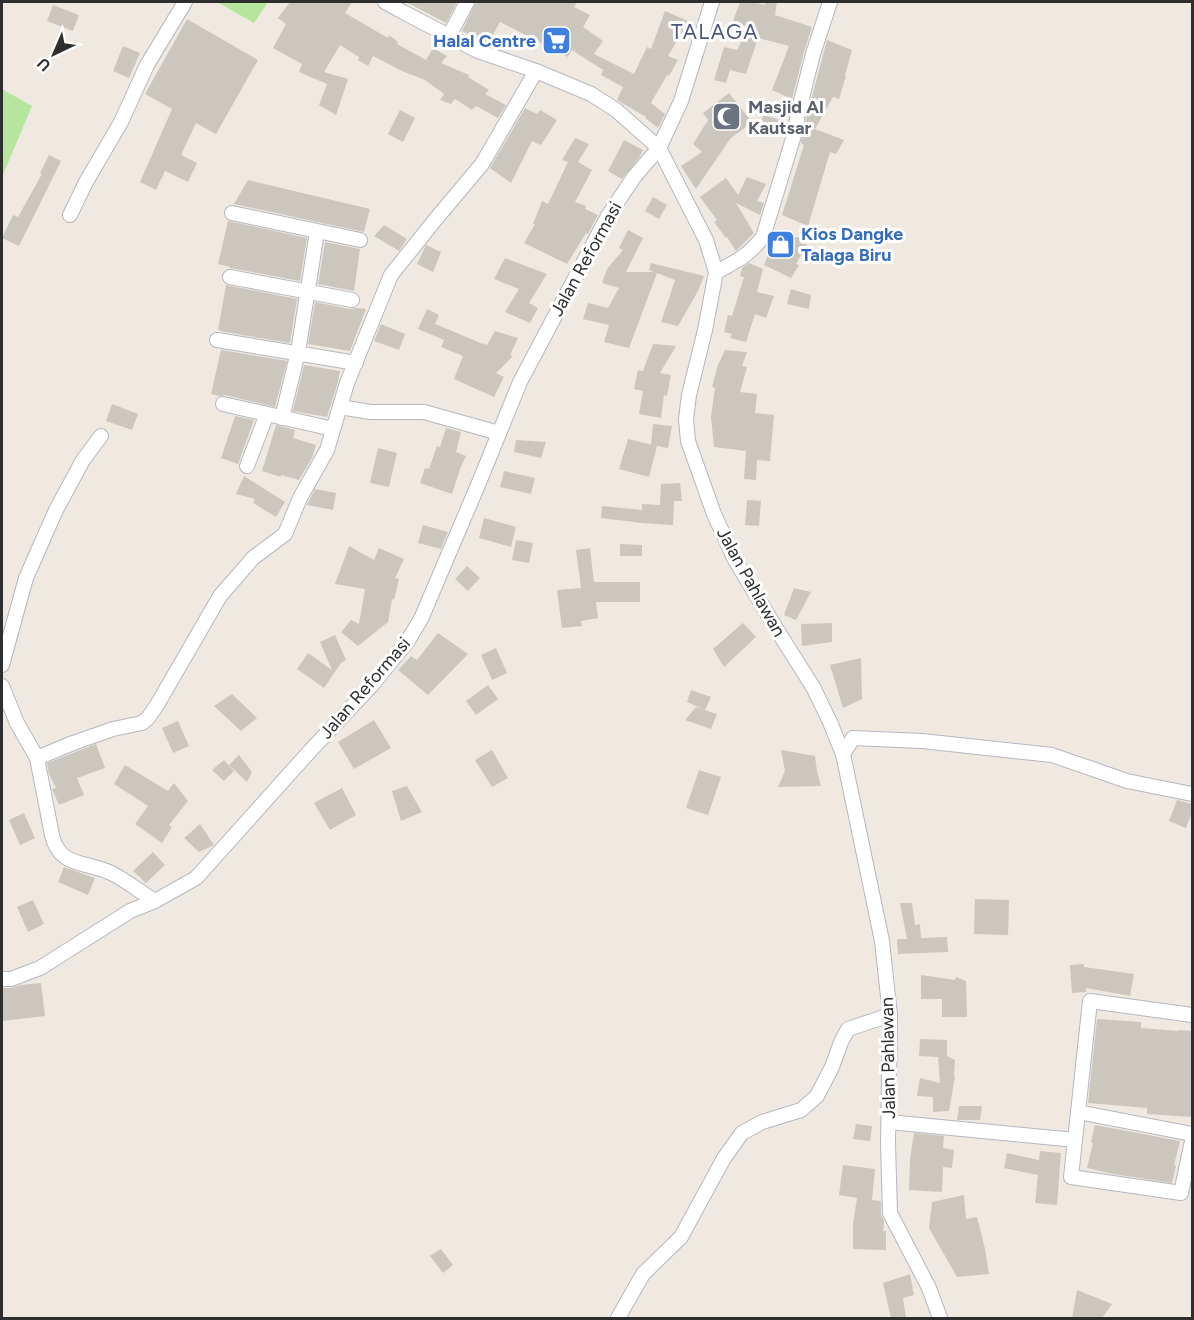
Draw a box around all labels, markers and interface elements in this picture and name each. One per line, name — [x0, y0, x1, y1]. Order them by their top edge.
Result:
district label: TALAGA — [671, 19, 759, 44]
north arrow — [24, 24, 84, 84]
supermarket icon: Halal Centre — [541, 25, 573, 57]
place label: Halal Centre — [433, 30, 536, 52]
text: U — [33, 54, 55, 75]
place label: Masjid Al Kautsar — [748, 96, 824, 139]
mosque icon: Masjid Al Kautsar — [711, 101, 743, 133]
street label: Jalan Reformasi — [546, 198, 626, 320]
place label: Kios Dangke Talaga Biru — [801, 223, 903, 266]
shop icon: Kios Dangke Talaga Biru — [764, 228, 796, 260]
street label: Jalan Pahlawan — [712, 523, 790, 641]
street label: Jalan Reformasi — [315, 633, 415, 743]
street label: Jalan Pahlawan — [876, 997, 900, 1119]

